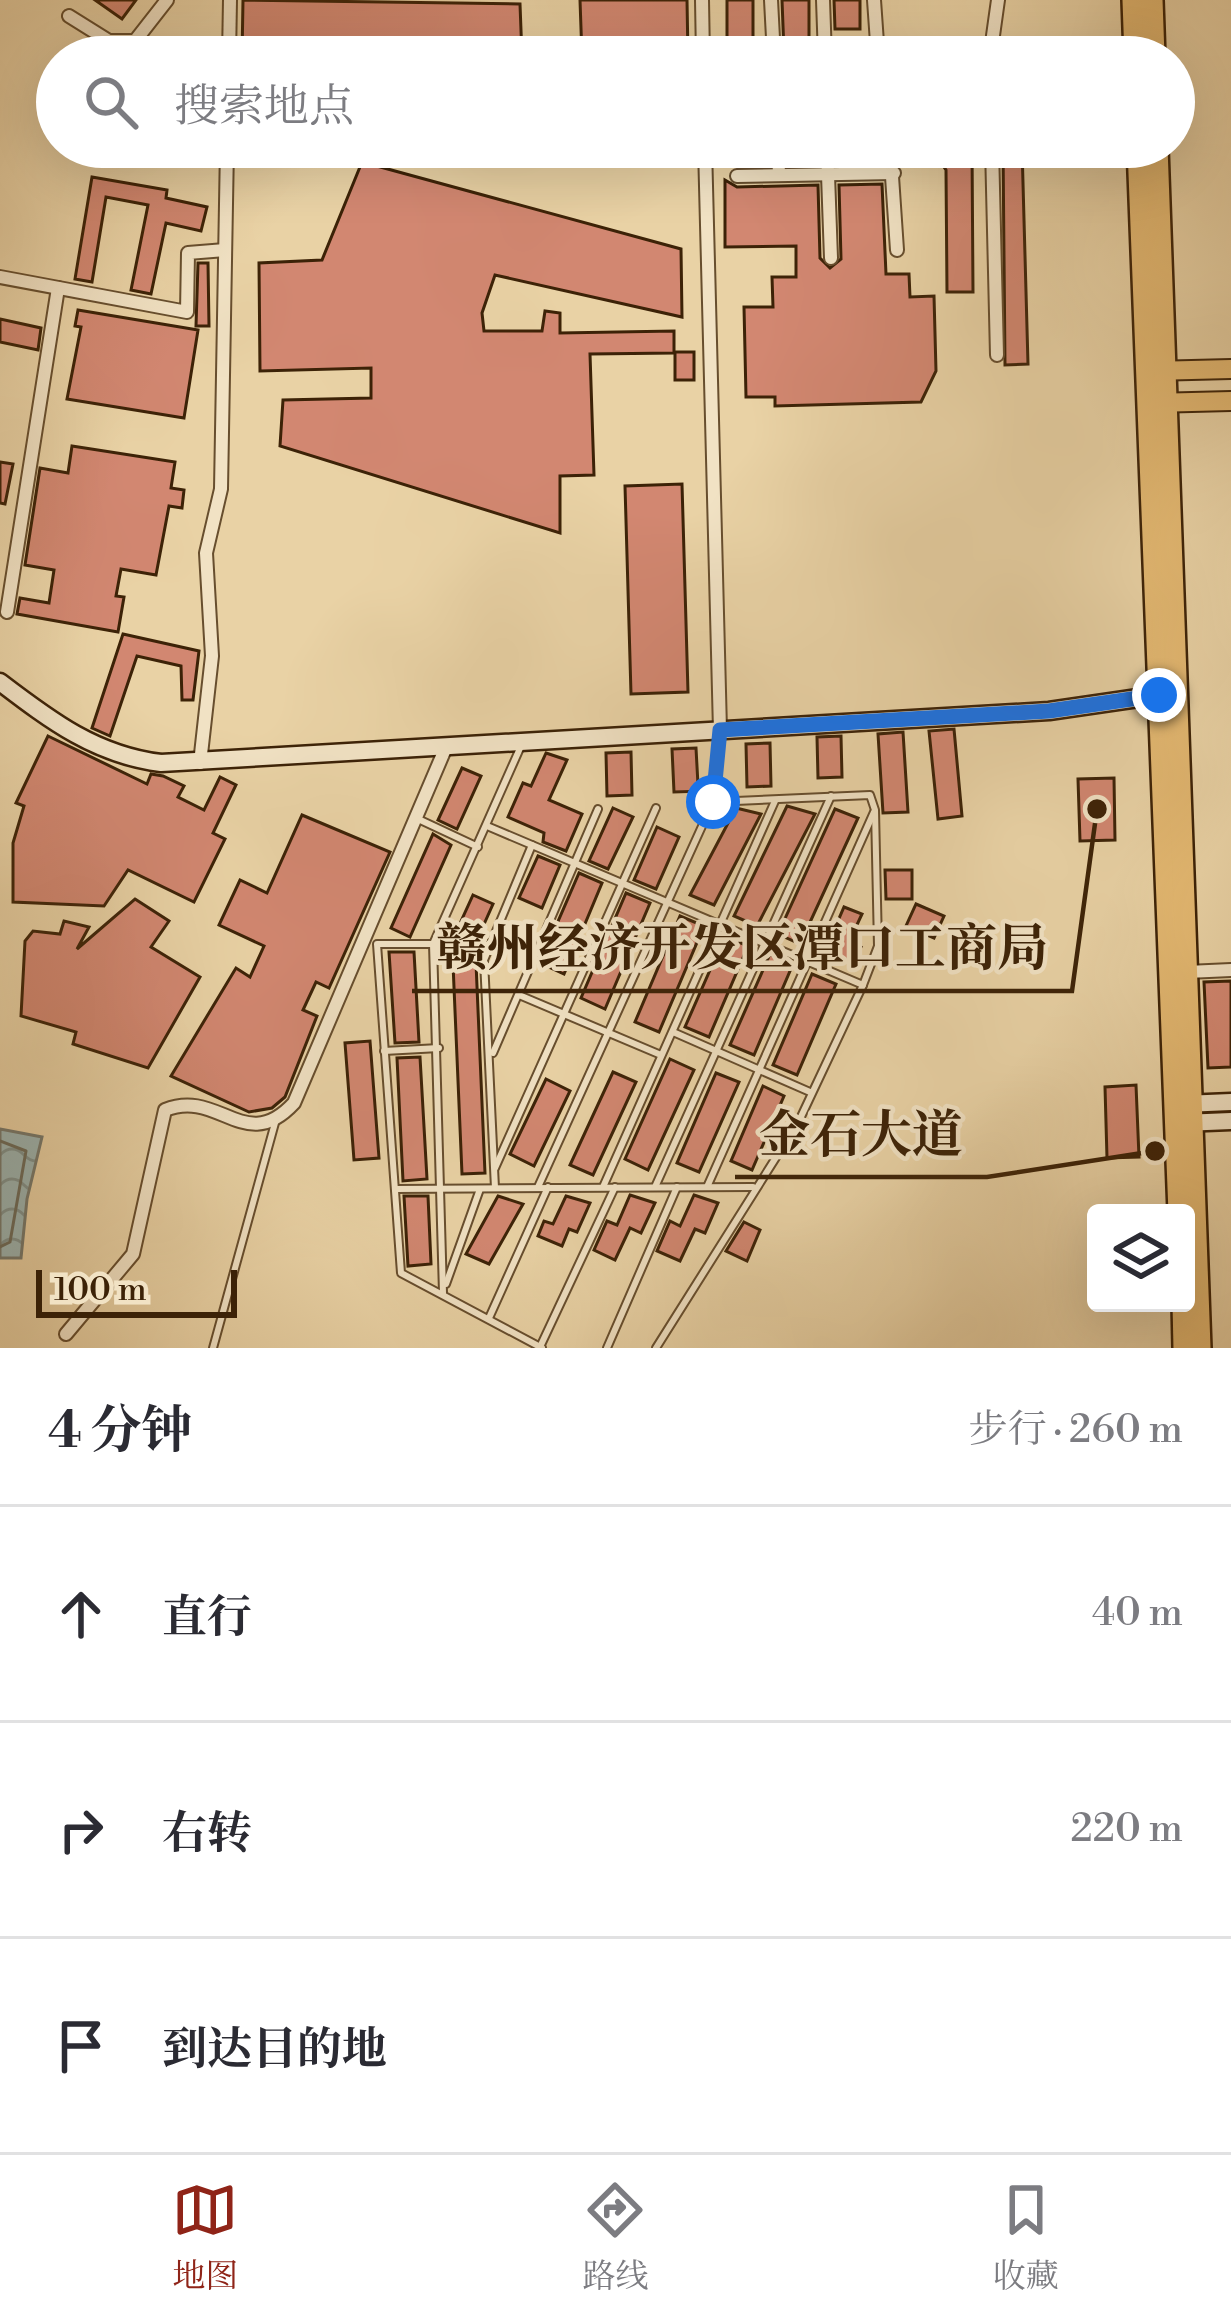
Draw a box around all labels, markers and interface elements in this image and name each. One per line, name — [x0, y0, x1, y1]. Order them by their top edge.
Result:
search box — [36, 36, 1195, 168]
icon: search — [78, 69, 144, 135]
text: 搜索地点 — [174, 79, 354, 136]
route end — [1132, 668, 1186, 722]
route start — [686, 775, 740, 829]
callout: 赣州经济开发区潭口工商局 — [412, 904, 1072, 991]
text: 赣州经济开发区潭口工商局 — [436, 918, 1048, 982]
callout: 金石大道 — [735, 1090, 987, 1177]
text: 金石大道 — [759, 1105, 963, 1169]
map controls — [1087, 1204, 1195, 1312]
button: layers — [1087, 1204, 1195, 1312]
scale bar — [36, 1264, 237, 1317]
text: 100 m — [54, 1270, 147, 1311]
text: 4 分钟 — [48, 1400, 192, 1464]
text: 步行 · 260 m — [969, 1406, 1183, 1455]
icon: ahead — [48, 1581, 114, 1647]
text: 40 m — [1092, 1589, 1183, 1638]
text: 直行 — [162, 1590, 252, 1647]
icon: right — [48, 1797, 114, 1863]
text: 220 m — [1070, 1805, 1183, 1854]
text: 右转 — [162, 1806, 252, 1863]
icon: arrive — [48, 2013, 114, 2079]
text: 到达目的地 — [162, 2022, 387, 2079]
tab: 地图 — [172, 2177, 238, 2298]
tab: 路线 — [582, 2177, 648, 2298]
tab: 收藏 — [993, 2177, 1059, 2298]

